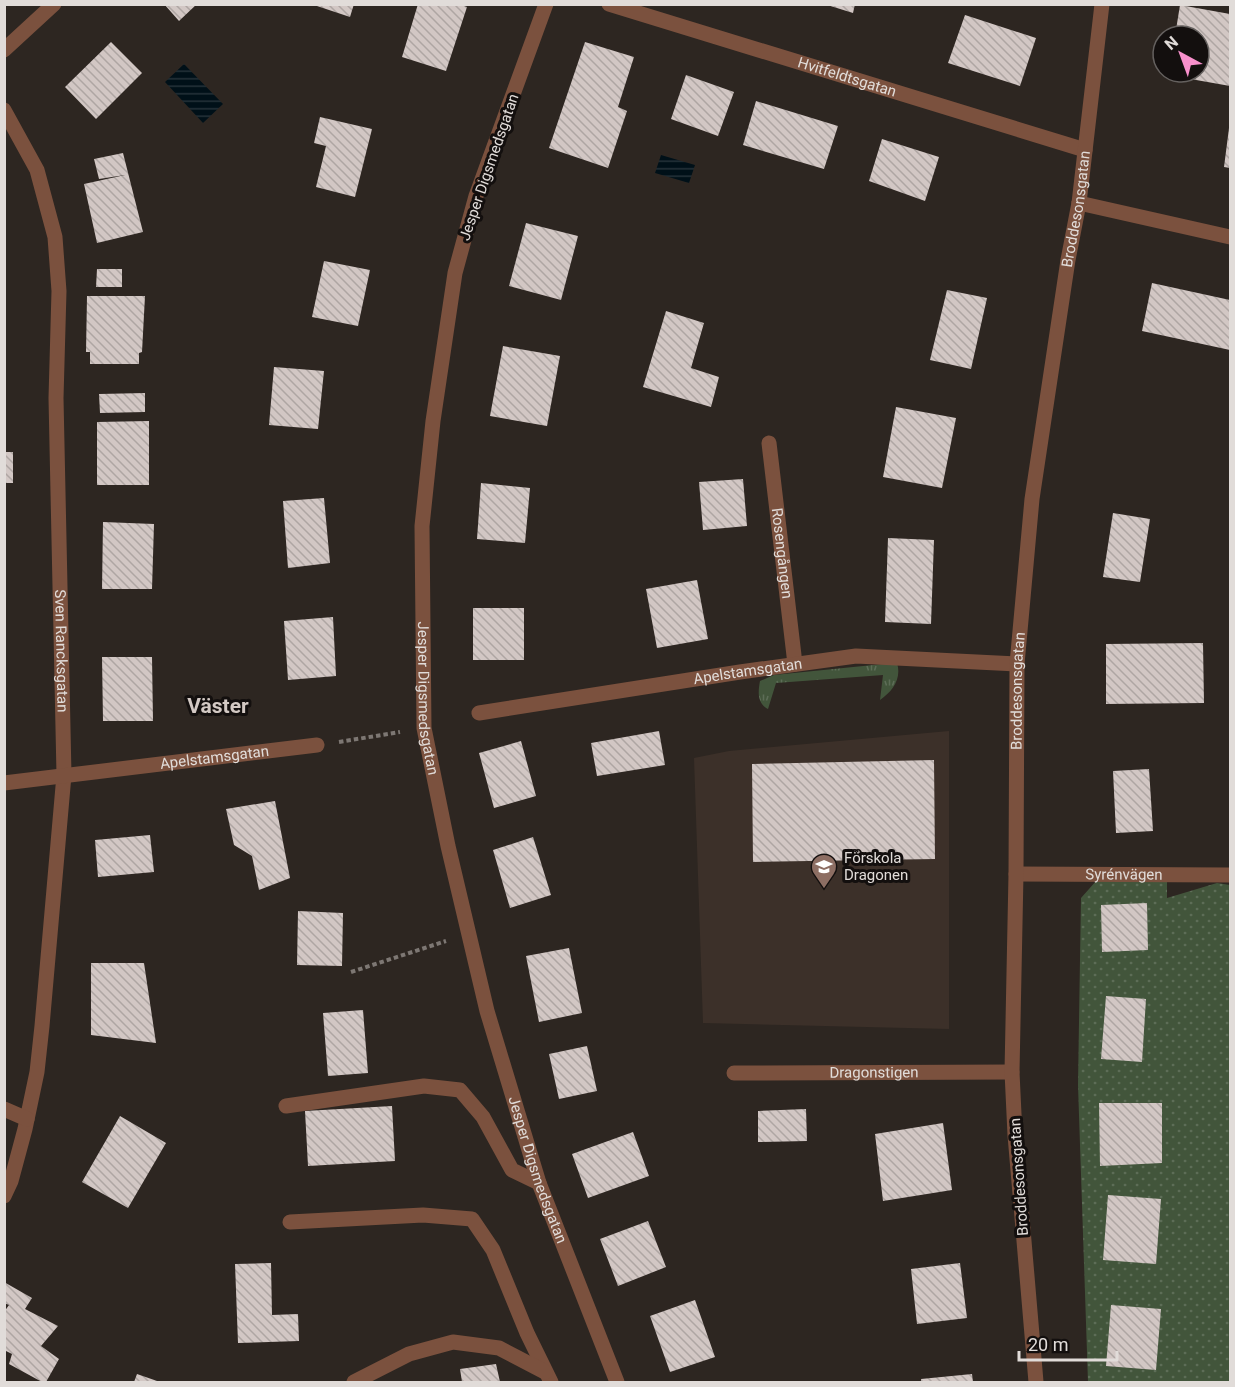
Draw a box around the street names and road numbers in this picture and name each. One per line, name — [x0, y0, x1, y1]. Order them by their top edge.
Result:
street label: Hvitfeldtsgatan — [795, 53, 899, 101]
street label: Jesper Digsmedsgatan — [455, 91, 523, 243]
street label: Broddesonsgatan — [1058, 150, 1094, 269]
street label: Rosengången — [768, 507, 796, 600]
street label: Sven Rancksgatan — [51, 589, 72, 713]
street label: Jesper Digsmedsgatan — [414, 621, 442, 777]
street label: Broddesonsgatan — [1008, 631, 1029, 750]
street label: Apelstamsgatan — [692, 655, 803, 688]
street label: Apelstamsgatan — [159, 742, 270, 773]
street label: Syrénvägen — [1085, 865, 1163, 884]
street label: Dragonstigen — [829, 1063, 919, 1082]
street label: Jesper Digsmedsgatan — [504, 1094, 571, 1246]
street label: Broddesonsgatan — [1006, 1118, 1032, 1236]

